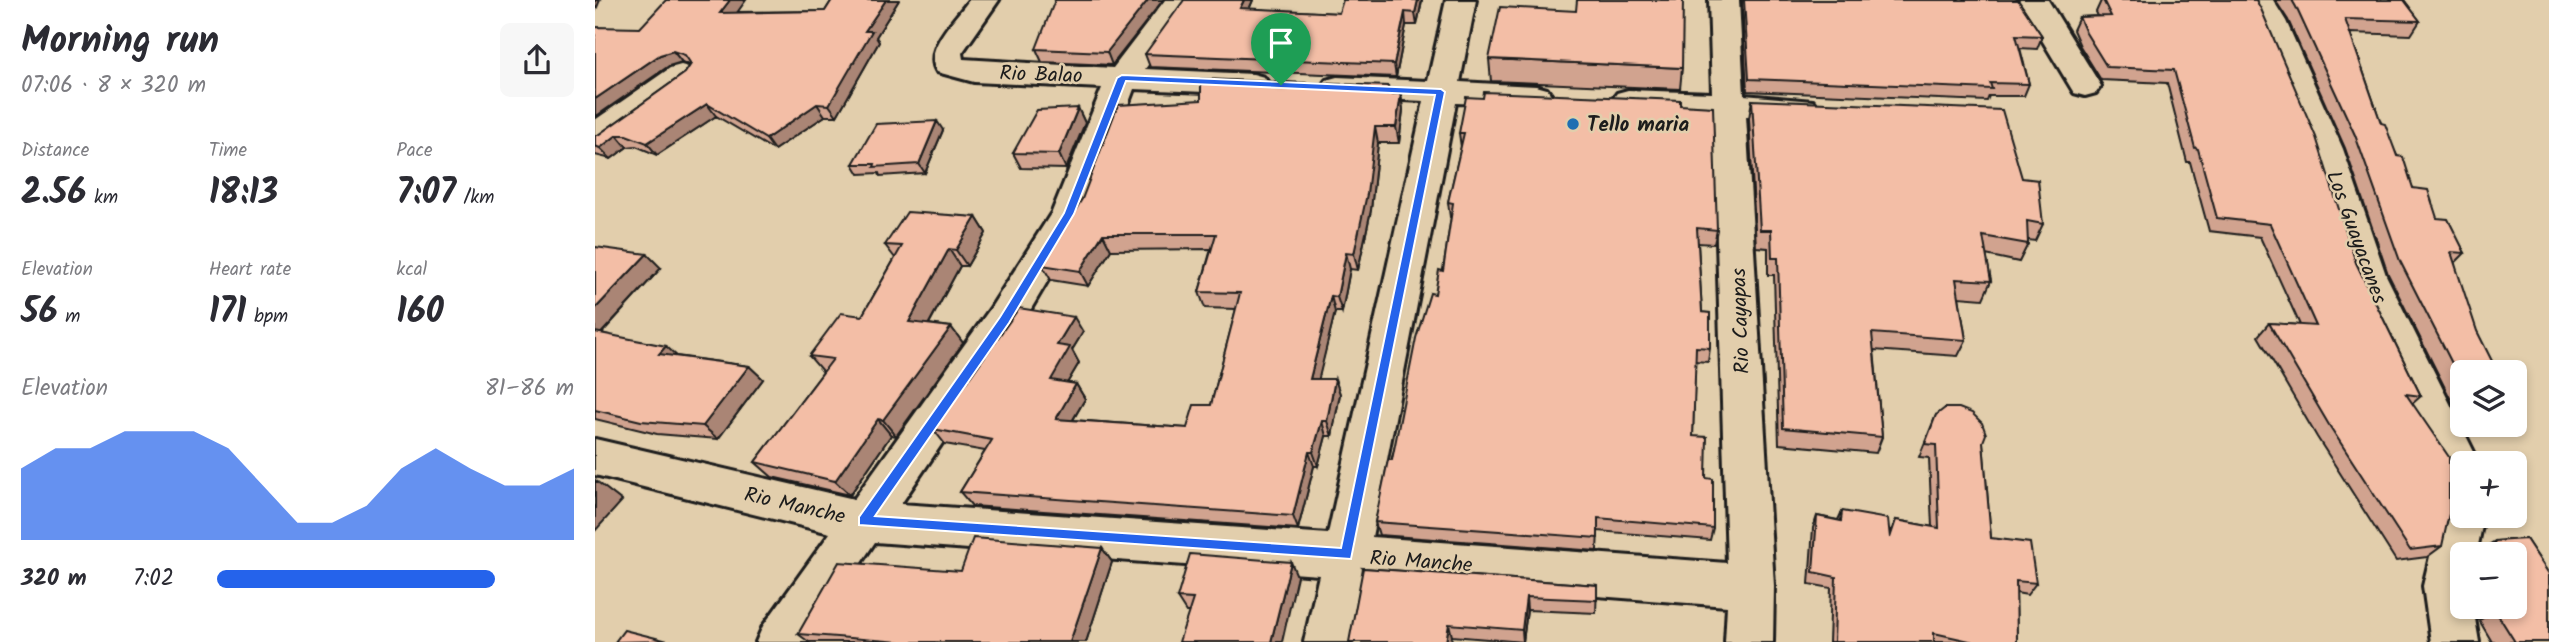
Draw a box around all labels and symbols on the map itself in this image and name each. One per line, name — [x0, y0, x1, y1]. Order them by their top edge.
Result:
pin — [1251, 13, 1311, 85]
street label: Rio Balao — [999, 58, 1083, 93]
place label: Tello maria — [1587, 109, 1689, 142]
marker: Tello maria — [1565, 116, 1581, 132]
street label: Los Guayacanes — [2316, 166, 2395, 309]
street label: Rio Cayapas — [1723, 267, 1760, 375]
street label: Rio Manche — [741, 479, 849, 534]
street label: Rio Manche — [1368, 542, 1474, 583]

